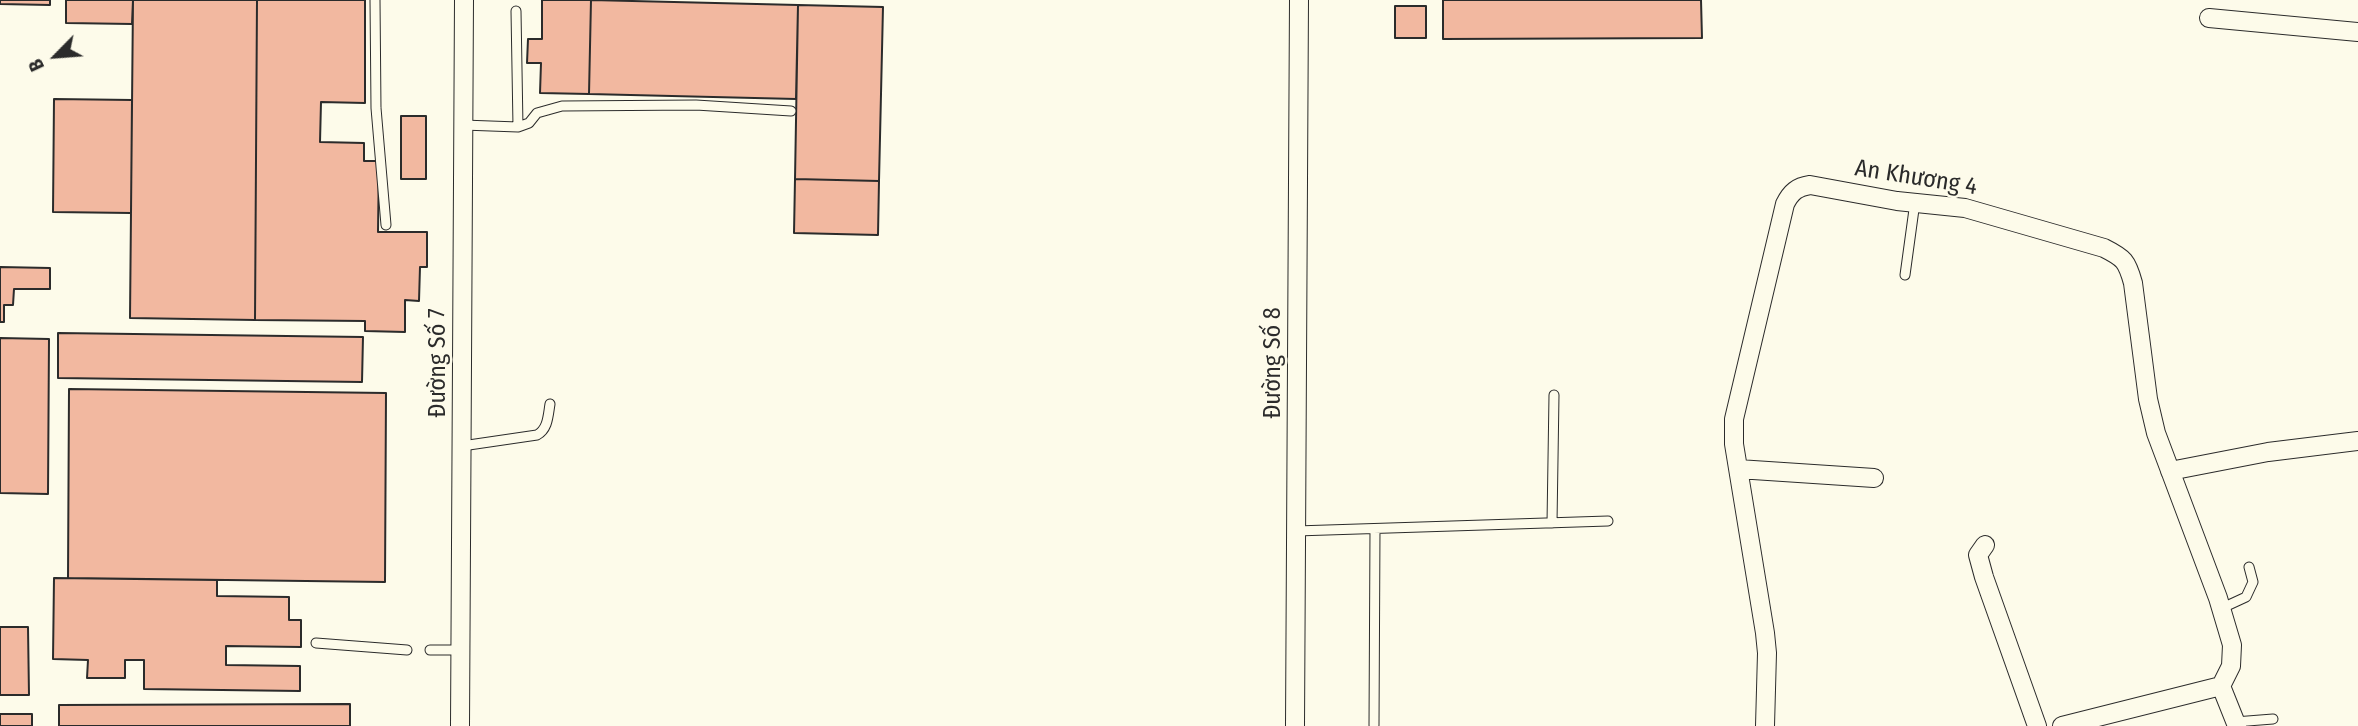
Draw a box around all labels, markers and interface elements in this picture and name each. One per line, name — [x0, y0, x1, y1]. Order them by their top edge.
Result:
north arrow — [21, 21, 91, 91]
text: B — [24, 55, 49, 75]
street label: An Khương 4 — [1853, 154, 1979, 202]
street label: Đường Số 8 — [1259, 307, 1287, 419]
street label: Đường Số 7 — [424, 308, 452, 418]

